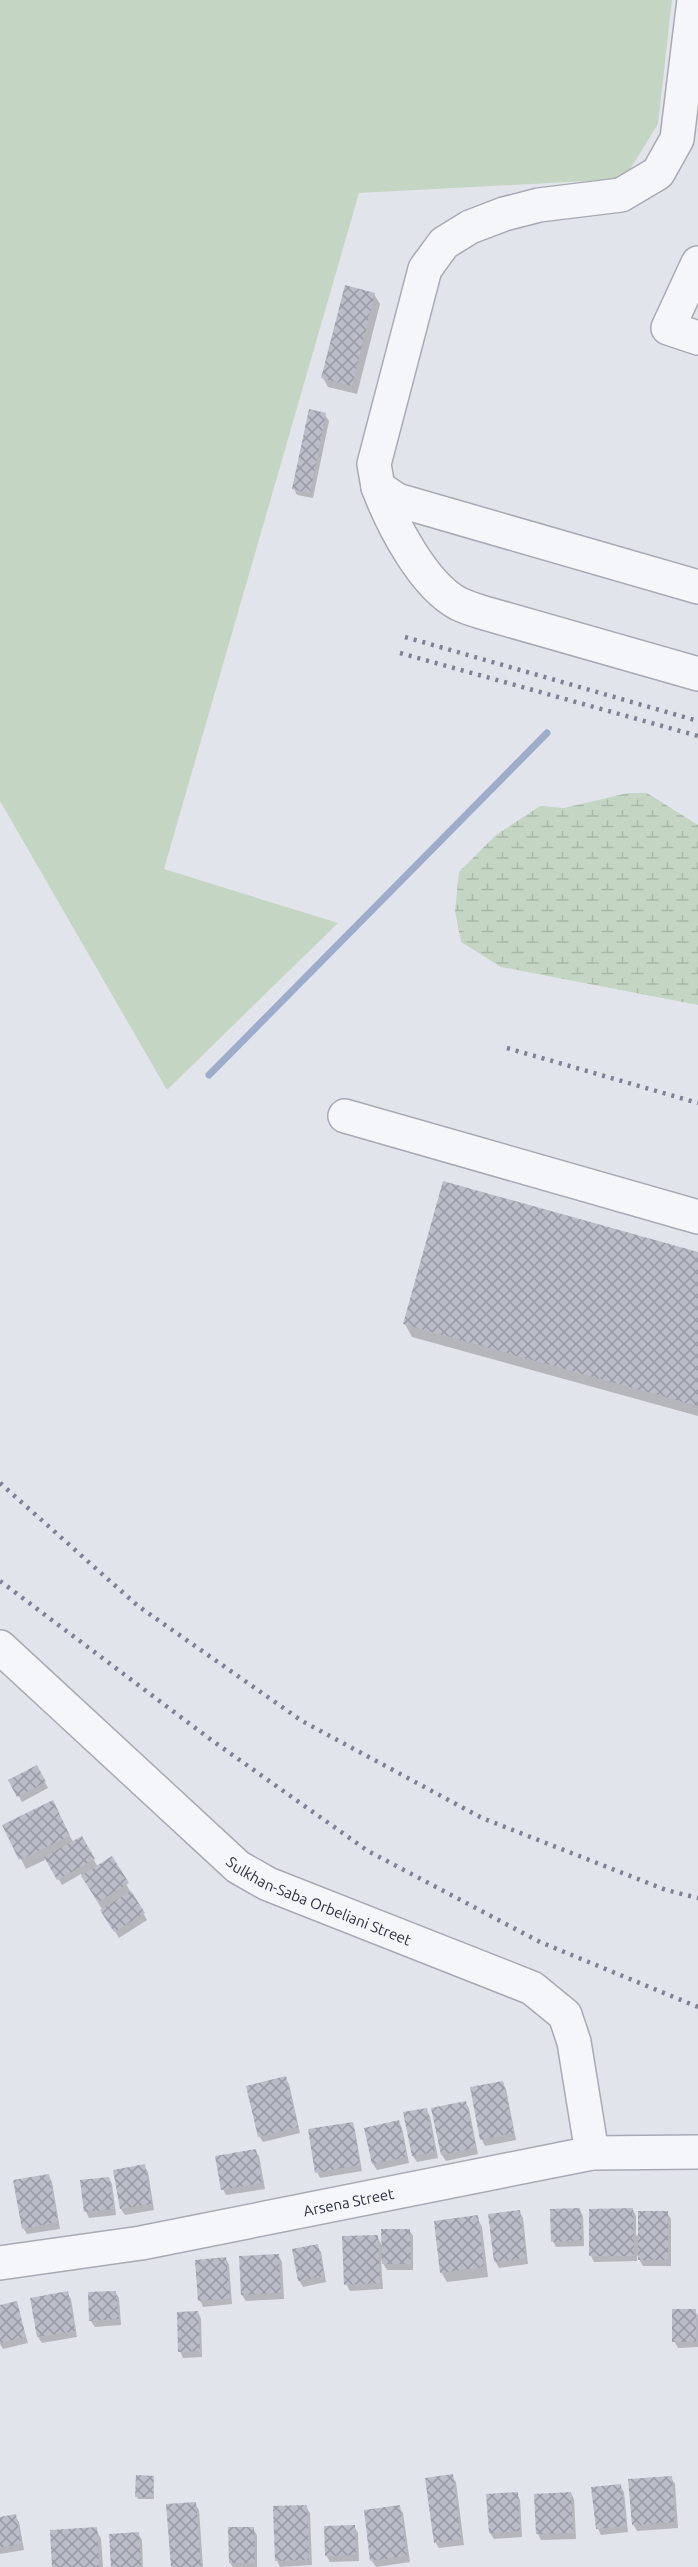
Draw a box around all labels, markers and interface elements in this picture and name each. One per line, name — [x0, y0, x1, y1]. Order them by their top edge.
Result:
street label: Sulkhan-Saba Orbeliani Street — [223, 1853, 414, 1948]
street label: Arsena Street — [302, 2184, 395, 2219]

